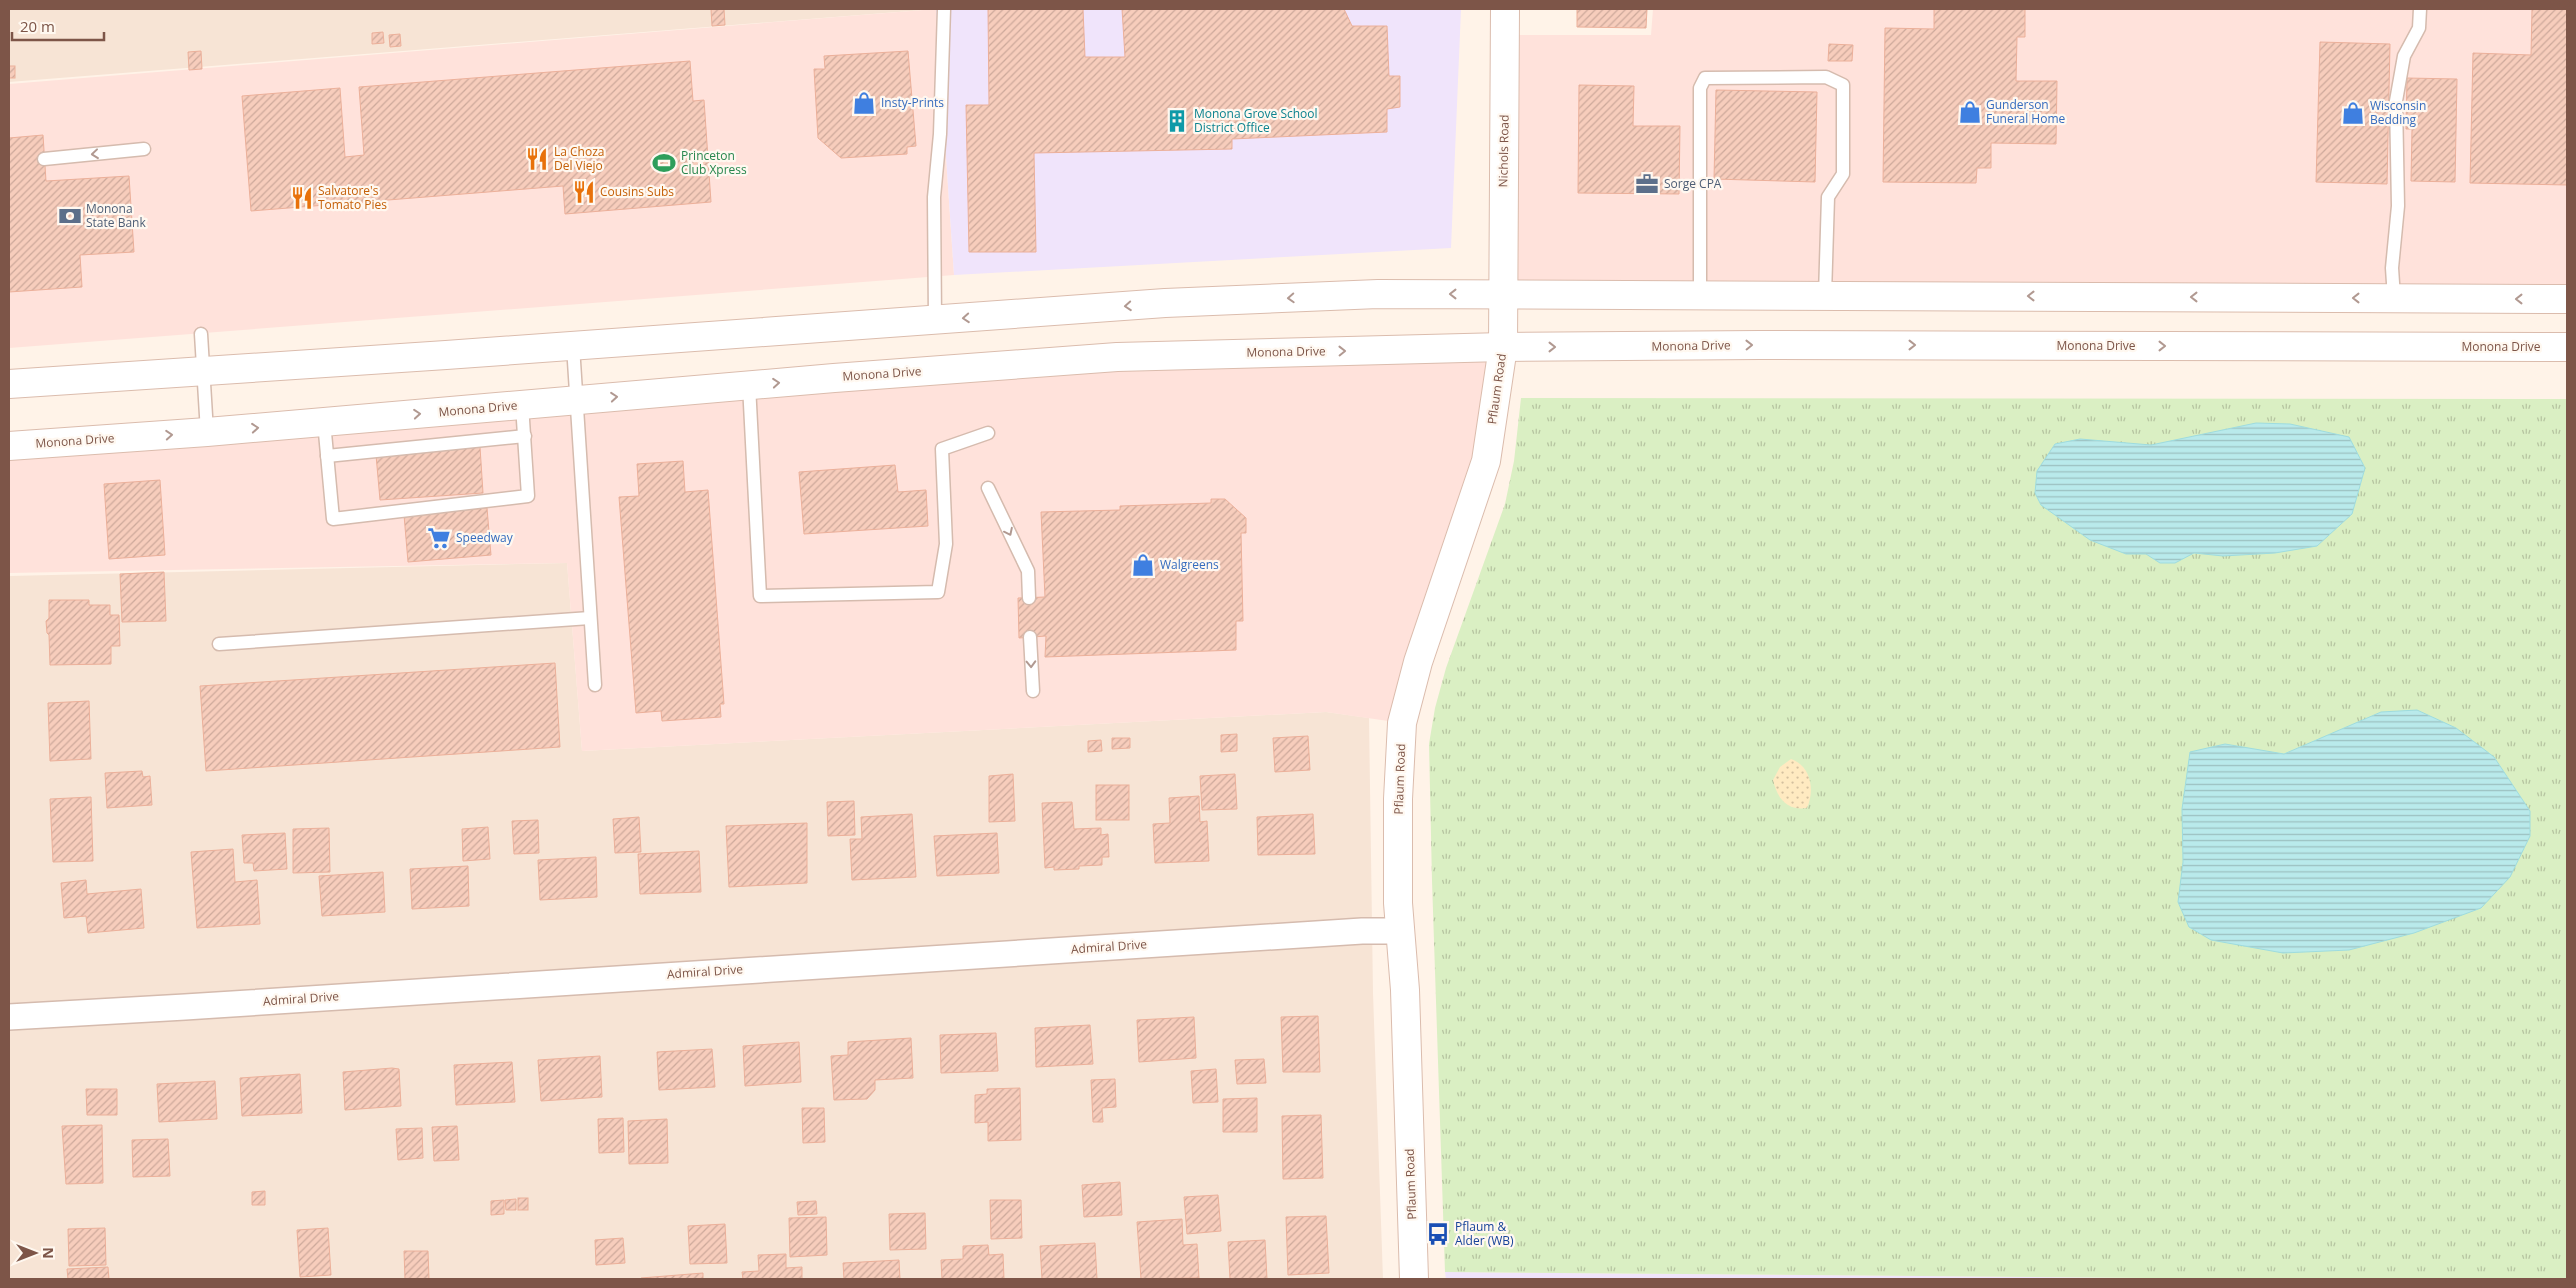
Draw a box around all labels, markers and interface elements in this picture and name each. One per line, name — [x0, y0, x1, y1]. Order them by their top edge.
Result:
scale bar — [12, 10, 105, 42]
text: 20 m — [20, 16, 55, 36]
shop icon: Insty-Prints — [851, 90, 877, 116]
place label: Insty-Prints — [881, 94, 944, 111]
place label: Gunderson Funeral Home — [1986, 96, 2066, 127]
place label: Wisconsin Bedding — [2370, 97, 2426, 128]
shop icon: Gunderson Funeral Home — [1957, 99, 1983, 125]
shop icon: Wisconsin Bedding — [2340, 100, 2366, 126]
place label: Monona Grove School District Office — [1194, 105, 1318, 136]
building icon: Monona Grove School District Office — [1164, 108, 1190, 134]
street label: Nichols Road — [1494, 114, 1513, 188]
place label: La Choza Del Viejo — [554, 143, 604, 174]
restaurant icon: La Choza Del Viejo — [524, 146, 550, 172]
place label: Princeton Club Xpress — [681, 147, 747, 178]
one-way arrow — [91, 148, 99, 159]
sports icon: Princeton Club Xpress — [651, 150, 677, 176]
office icon: Sorge CPA — [1634, 171, 1660, 197]
place label: Sorge CPA — [1664, 175, 1722, 192]
restaurant icon: Cousins Subs — [571, 179, 597, 205]
place label: Salvatore's Tomato Pies — [318, 182, 387, 213]
place label: Cousins Subs — [600, 183, 674, 200]
restaurant icon: Salvatore's Tomato Pies — [289, 185, 315, 211]
place label: Monona State Bank — [86, 200, 146, 231]
bank icon: Monona State Bank — [57, 203, 83, 229]
one-way arrow — [1449, 289, 1456, 299]
one-way arrow — [2027, 291, 2034, 301]
one-way arrow — [1286, 292, 1294, 303]
one-way arrow — [2189, 292, 2197, 302]
one-way arrow — [2352, 293, 2360, 303]
one-way arrow — [2514, 293, 2522, 304]
one-way arrow — [1124, 300, 1132, 311]
one-way arrow — [962, 312, 970, 323]
street label: Monona Drive — [1651, 336, 1731, 355]
street label: Monona Drive — [2056, 337, 2136, 354]
street label: Monona Drive — [2461, 338, 2541, 355]
one-way arrow — [1746, 340, 1753, 350]
one-way arrow — [1908, 340, 1916, 350]
one-way arrow — [2158, 341, 2166, 351]
street label: Monona Drive — [1246, 342, 1326, 361]
one-way arrow — [1548, 342, 1556, 352]
one-way arrow — [1338, 346, 1346, 356]
street label: Pflaum Road — [1483, 353, 1510, 425]
street label: Monona Drive — [842, 362, 922, 385]
one-way arrow — [772, 377, 780, 388]
one-way arrow — [610, 391, 618, 402]
street label: Monona Drive — [438, 397, 518, 420]
one-way arrow — [414, 409, 422, 420]
one-way arrow — [252, 423, 260, 434]
street label: Monona Drive — [35, 429, 115, 452]
one-way arrow — [165, 429, 173, 440]
supermarket icon: Speedway — [426, 525, 452, 551]
one-way arrow — [1003, 527, 1013, 536]
place label: Speedway — [456, 529, 514, 546]
shop icon: Walgreens — [1130, 552, 1156, 578]
place label: Walgreens — [1160, 556, 1219, 573]
one-way arrow — [1026, 660, 1037, 668]
street label: Pflaum Road — [1390, 743, 1409, 815]
street label: Admiral Drive — [1070, 935, 1148, 958]
street label: Admiral Drive — [666, 960, 744, 983]
street label: Admiral Drive — [262, 987, 340, 1010]
street label: Pflaum Road — [1401, 1148, 1420, 1220]
place label: Pflaum & Alder (WB) — [1455, 1218, 1514, 1249]
bus stop icon: Pflaum & Alder (WB) — [1425, 1221, 1451, 1247]
north arrow — [10, 1228, 60, 1278]
text: N — [39, 1247, 58, 1259]

